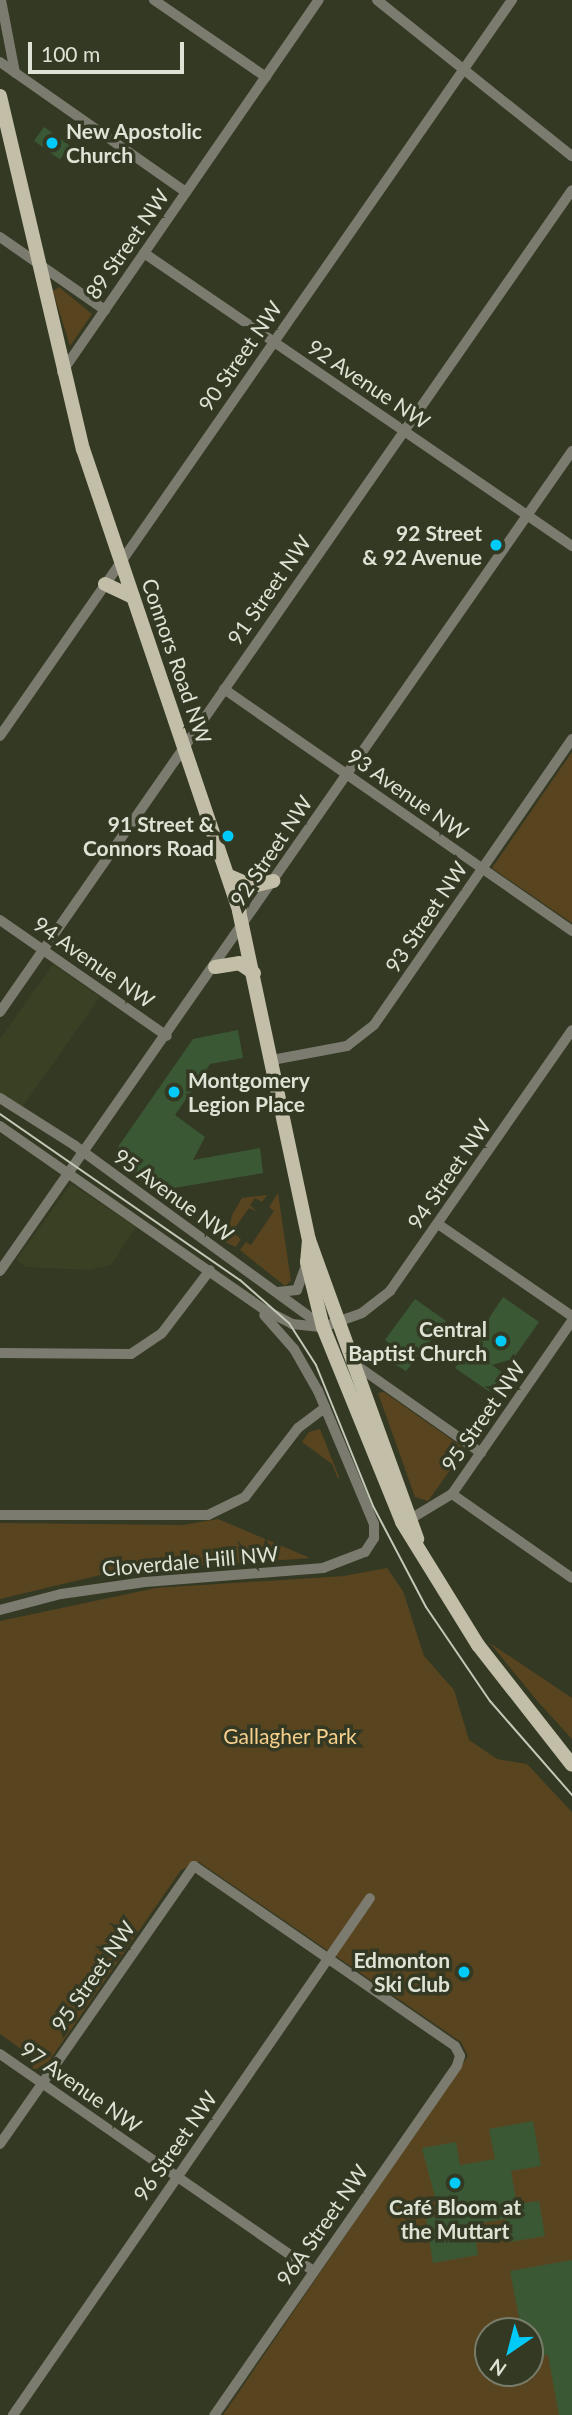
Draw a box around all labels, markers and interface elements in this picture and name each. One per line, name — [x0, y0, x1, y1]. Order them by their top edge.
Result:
scale bar — [32, 28, 187, 72]
text: 100 m — [41, 41, 100, 66]
place label: New Apostolic Church — [66, 118, 203, 168]
marker: New Apostolic Church — [44, 135, 60, 151]
street label: 89 Street NW — [80, 184, 174, 304]
street label: 90 Street NW — [193, 296, 287, 416]
street label: 92 Avenue NW — [303, 334, 435, 434]
place label: 92 Street & 92 Avenue — [362, 520, 482, 570]
street label: 91 Street NW — [222, 530, 316, 650]
marker: 92 Street & 92 Avenue — [488, 537, 504, 553]
street label: Connors Road NW — [137, 575, 217, 747]
street label: 93 Avenue NW — [342, 743, 474, 845]
street label: 92 Street NW — [225, 791, 317, 911]
place label: 91 Street & Connors Road — [83, 811, 214, 861]
marker: 91 Street & Connors Road — [220, 828, 236, 844]
street label: 93 Street NW — [380, 857, 472, 977]
street label: 94 Avenue NW — [28, 911, 160, 1013]
place label: Montgomery Legion Place — [188, 1067, 310, 1117]
marker: Montgomery Legion Place — [166, 1084, 182, 1100]
street label: 94 Street NW — [402, 1114, 496, 1234]
street label: 95 Avenue NW — [109, 1143, 239, 1247]
place label: Central Baptist Church — [348, 1316, 487, 1366]
marker: Central Baptist Church — [493, 1333, 509, 1349]
street label: 95 Street NW — [436, 1356, 530, 1476]
street label: Cloverdale Hill NW — [101, 1541, 279, 1581]
park label: Gallagher Park — [223, 1723, 357, 1749]
street label: 95 Street NW — [46, 1916, 140, 2036]
place label: Edmonton Ski Club — [353, 1947, 450, 1997]
marker: Edmonton Ski Club — [456, 1964, 472, 1980]
street label: 97 Avenue NW — [15, 2036, 147, 2138]
street label: 96 Street NW — [128, 2086, 222, 2206]
street label: 96A Street NW — [271, 2159, 373, 2291]
marker: Café Bloom at the Muttart — [447, 2175, 463, 2191]
place label: Café Bloom at the Muttart — [389, 2194, 521, 2244]
north arrow — [474, 2317, 544, 2387]
text: N — [485, 2354, 510, 2382]

